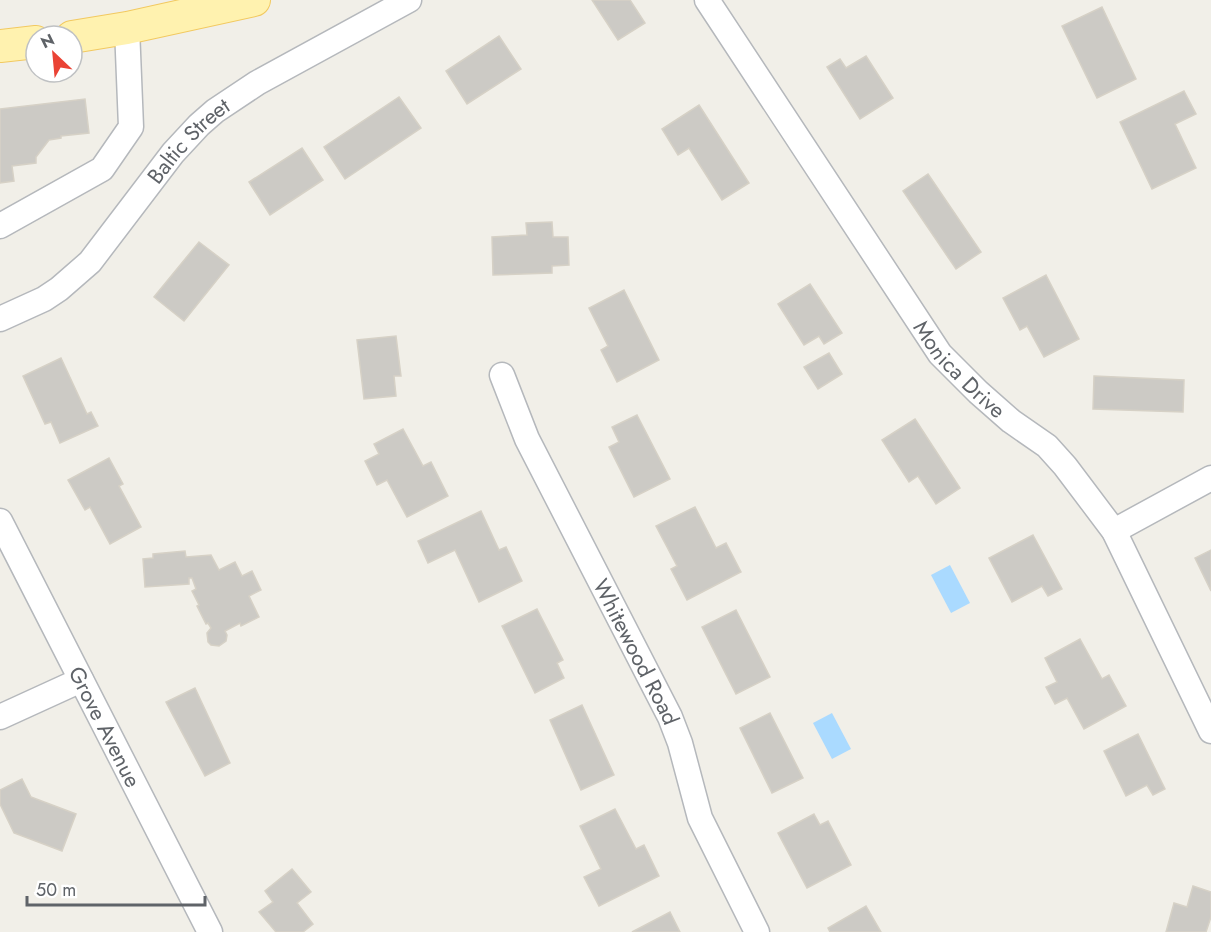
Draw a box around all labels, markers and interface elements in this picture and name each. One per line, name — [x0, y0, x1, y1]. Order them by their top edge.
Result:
north arrow — [24, 24, 84, 84]
text: N — [37, 28, 58, 54]
street label: Baltic Street — [139, 89, 236, 190]
street label: Monica Drive — [906, 314, 1013, 425]
street label: Whitewood Road — [585, 573, 687, 729]
street label: Grove Avenue — [61, 661, 149, 793]
scale bar — [27, 869, 206, 907]
text: 50 m — [36, 877, 76, 903]

